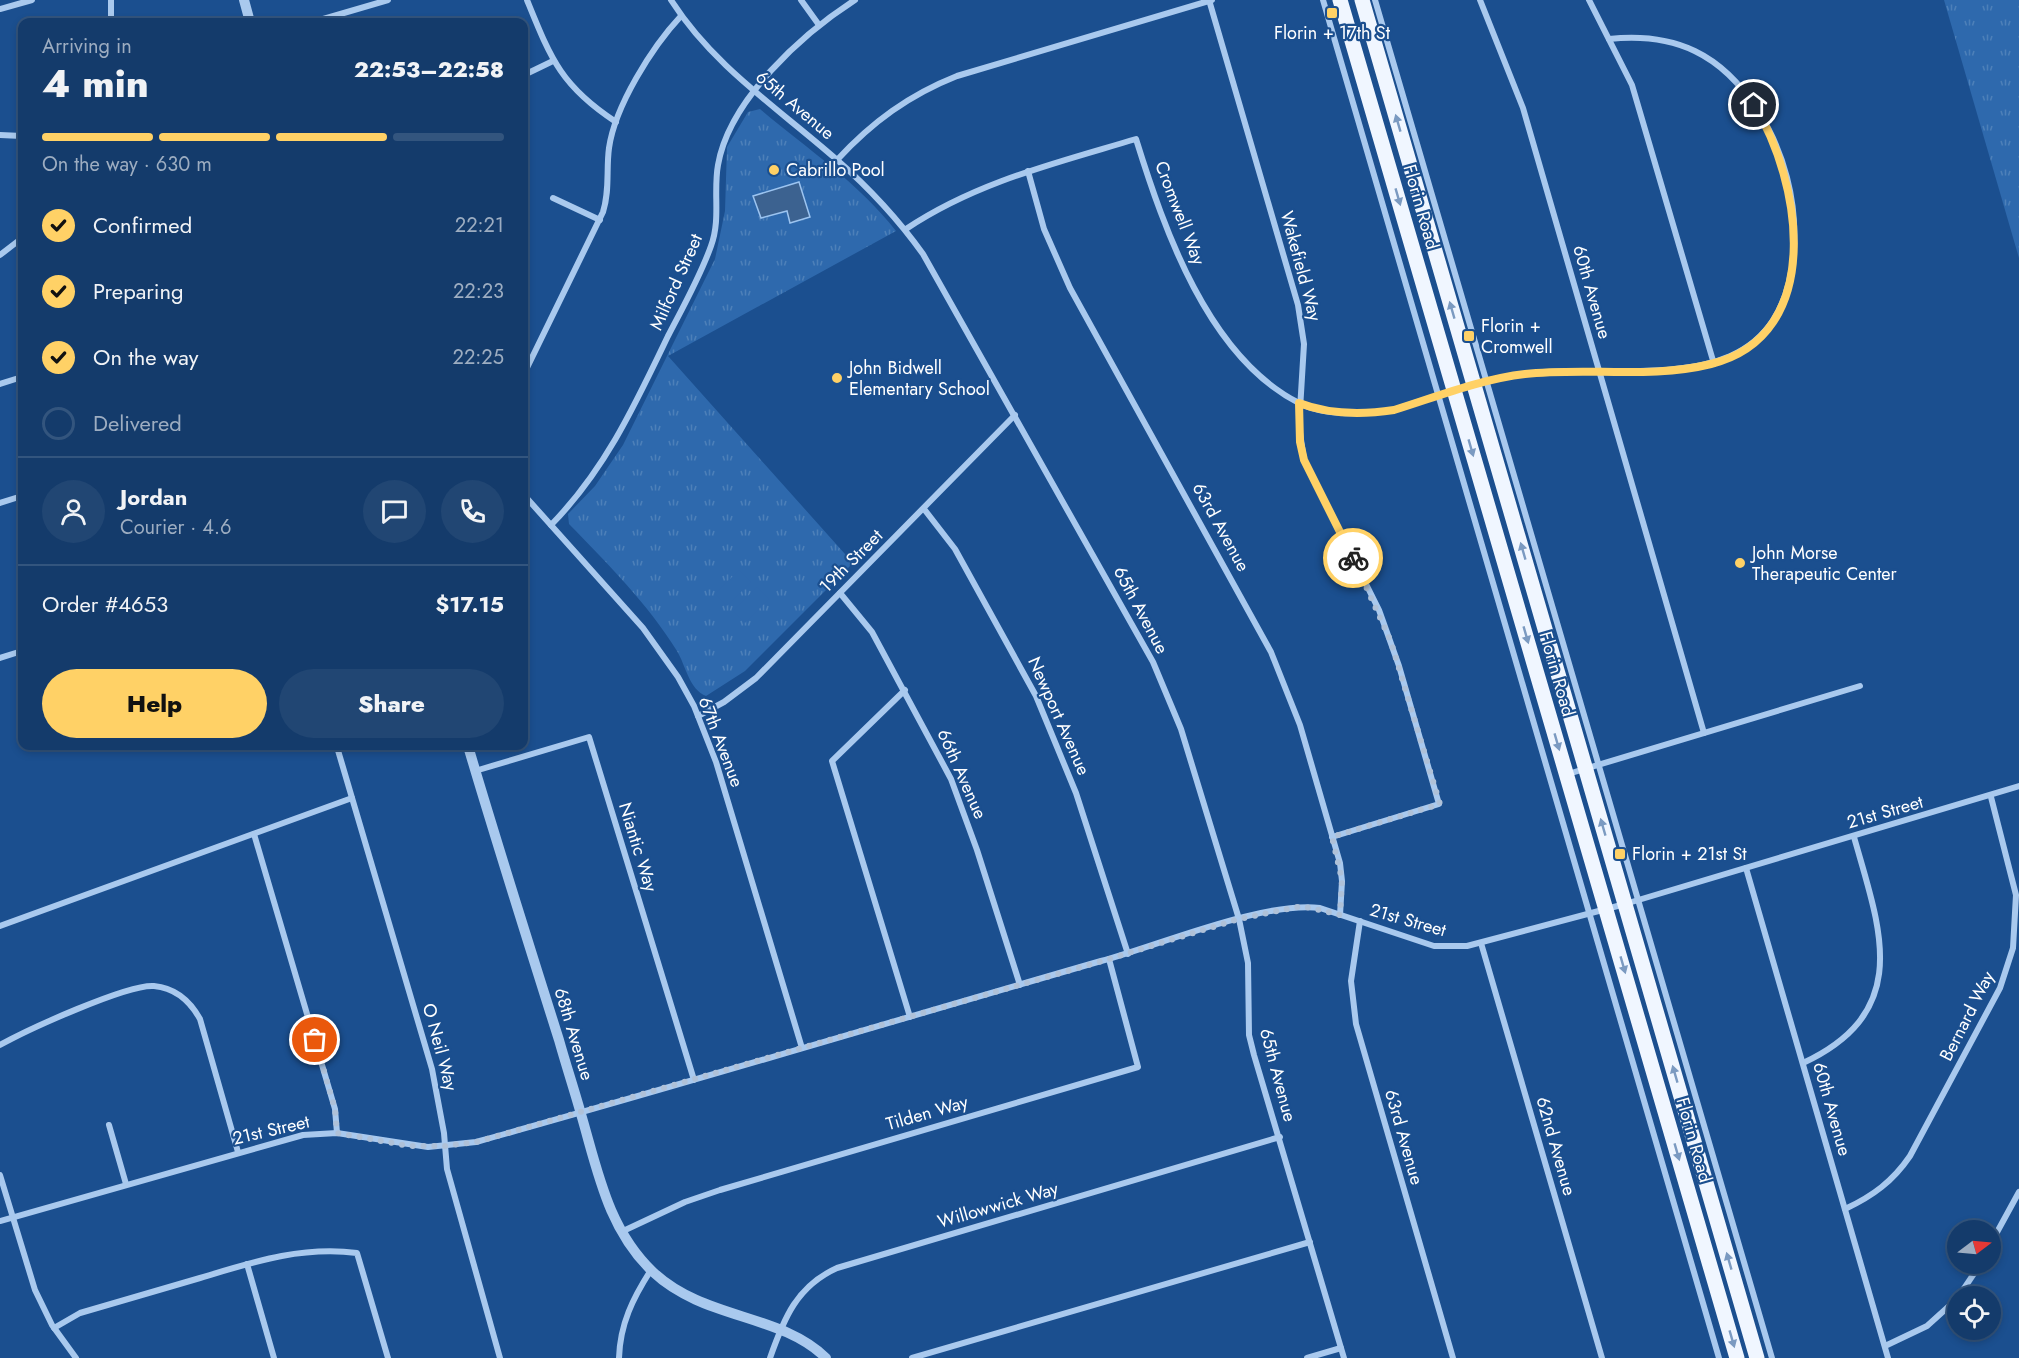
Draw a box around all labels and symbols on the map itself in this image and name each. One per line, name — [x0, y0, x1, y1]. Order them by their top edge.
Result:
marker: Florin + 17th St — [1325, 6, 1339, 20]
place label: Florin + 17th St — [1274, 20, 1391, 46]
street label: 65th Avenue — [750, 64, 840, 146]
pin — [1728, 79, 1779, 130]
one-way arrow — [1393, 114, 1402, 132]
place label: Cabrillo Pool — [786, 157, 885, 183]
street label: Cromwell Way — [1148, 157, 1212, 269]
street label: Florin Road — [1396, 161, 1446, 253]
marker: Cabrillo Pool — [767, 163, 781, 177]
one-way arrow — [1394, 188, 1403, 206]
street label: Wakefield Way — [1274, 208, 1328, 324]
street label: Milford Street — [643, 229, 709, 334]
street label: 60th Avenue — [1566, 242, 1618, 342]
one-way arrow — [1447, 301, 1456, 319]
place label: Florin + Cromwell — [1481, 313, 1553, 360]
marker: Florin + Cromwell — [1462, 329, 1476, 343]
place label: John Bidwell Elementary School — [847, 355, 990, 402]
marker: John Bidwell Elementary School — [830, 371, 844, 385]
one-way arrow — [1467, 439, 1476, 457]
street label: 63rd Avenue — [1186, 478, 1256, 576]
street label: 19th Street — [813, 523, 889, 599]
courier — [1323, 528, 1383, 588]
place label: John Morse Therapeutic Center — [1750, 540, 1898, 587]
one-way arrow — [1518, 542, 1527, 560]
marker: John Morse Therapeutic Center — [1733, 556, 1747, 570]
street label: 65th Avenue — [1107, 562, 1175, 658]
one-way arrow — [1522, 626, 1531, 644]
street label: Florin Road — [1532, 628, 1582, 720]
street label: Newport Avenue — [1021, 653, 1097, 779]
street label: 67th Avenue — [692, 693, 750, 791]
street label: 66th Avenue — [931, 725, 993, 823]
one-way arrow — [1553, 733, 1562, 751]
street label: 21st Street — [1844, 789, 1927, 835]
street label: Niantic Way — [612, 799, 664, 895]
one-way arrow — [1598, 818, 1607, 836]
place label: Florin + 21st St — [1632, 841, 1747, 867]
marker: Florin + 21st St — [1613, 847, 1627, 861]
street label: 21st Street — [1367, 897, 1450, 943]
one-way arrow — [1619, 956, 1628, 974]
street label: Bernard Way — [1933, 966, 2001, 1066]
street label: 68th Avenue — [548, 985, 600, 1083]
street label: O Neil Way — [416, 1000, 464, 1094]
pin — [289, 1014, 340, 1065]
street label: 65th Avenue — [1253, 1025, 1303, 1125]
street label: 60th Avenue — [1806, 1059, 1858, 1159]
one-way arrow — [1669, 1065, 1679, 1083]
street label: 63rd Avenue — [1378, 1086, 1430, 1188]
street label: Tilden Way — [883, 1089, 971, 1137]
street label: 62nd Avenue — [1529, 1093, 1583, 1199]
street label: Florin Road — [1669, 1094, 1719, 1186]
street label: 21st Street — [230, 1108, 313, 1151]
one-way arrow — [1673, 1143, 1682, 1161]
street label: Willowwick Way — [935, 1175, 1061, 1235]
north arrow — [1947, 1220, 2001, 1274]
one-way arrow — [1724, 1252, 1733, 1270]
one-way arrow — [1728, 1330, 1737, 1348]

